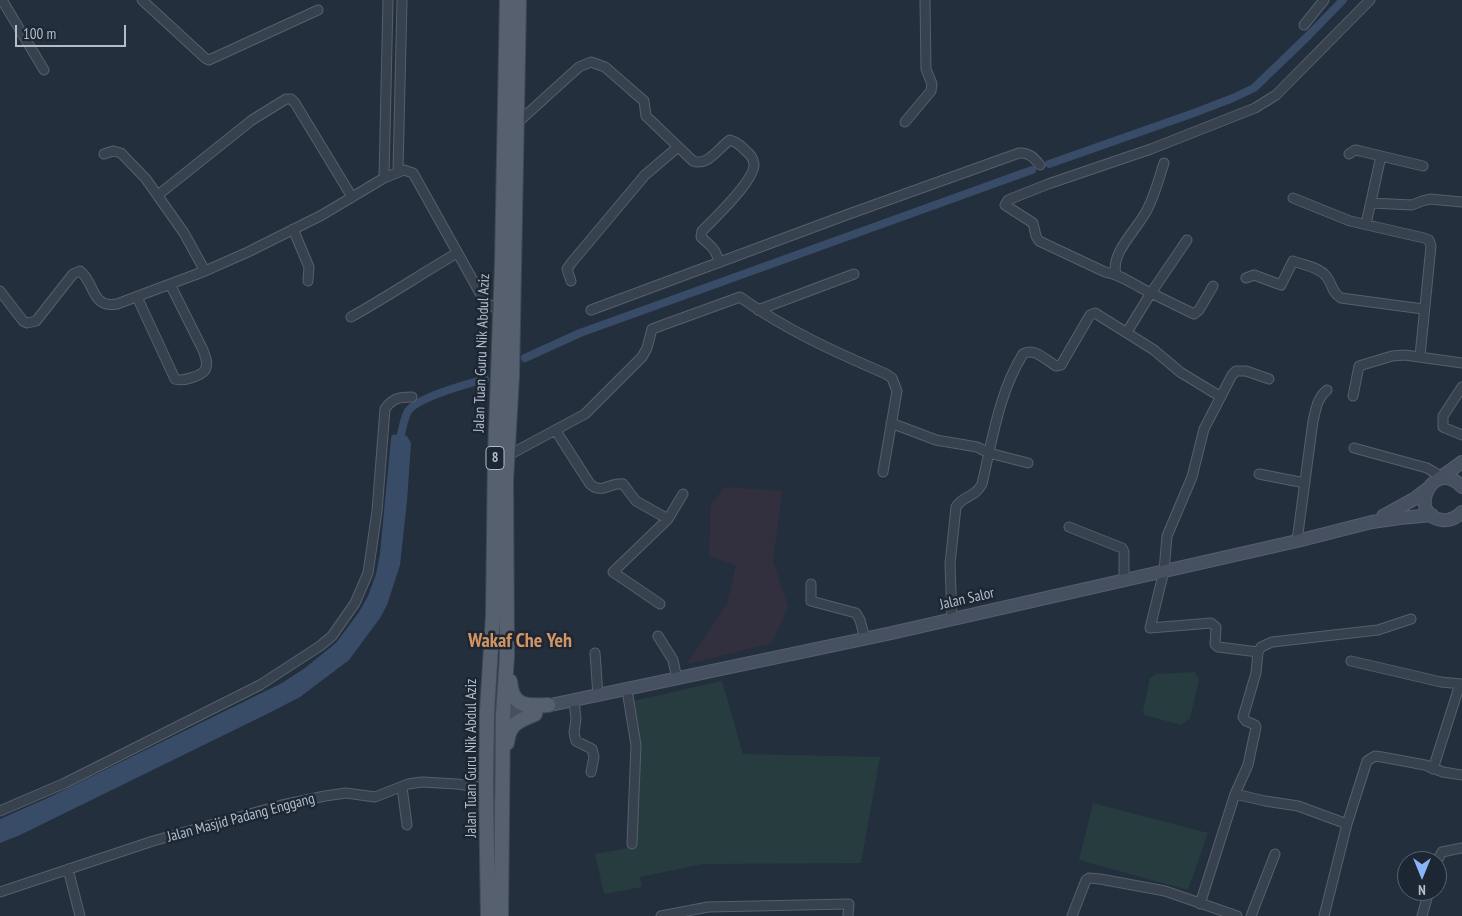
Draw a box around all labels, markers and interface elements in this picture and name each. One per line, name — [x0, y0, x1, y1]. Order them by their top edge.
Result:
scale bar — [18, 15, 129, 47]
text: 100 m — [23, 24, 56, 43]
street label: Jalan Tuan Guru Nik Abdul Aziz — [470, 273, 494, 433]
road number: 8 — [486, 446, 504, 469]
street label: Jalan Salor — [938, 584, 996, 614]
district label: Wakaf Che Yeh — [468, 629, 572, 653]
street label: Jalan Tuan Guru Nik Abdul Aziz — [463, 679, 481, 837]
street label: Jalan Masjid Padang Enggang — [165, 790, 317, 846]
north arrow — [1397, 851, 1447, 901]
text: N — [1418, 881, 1426, 899]

